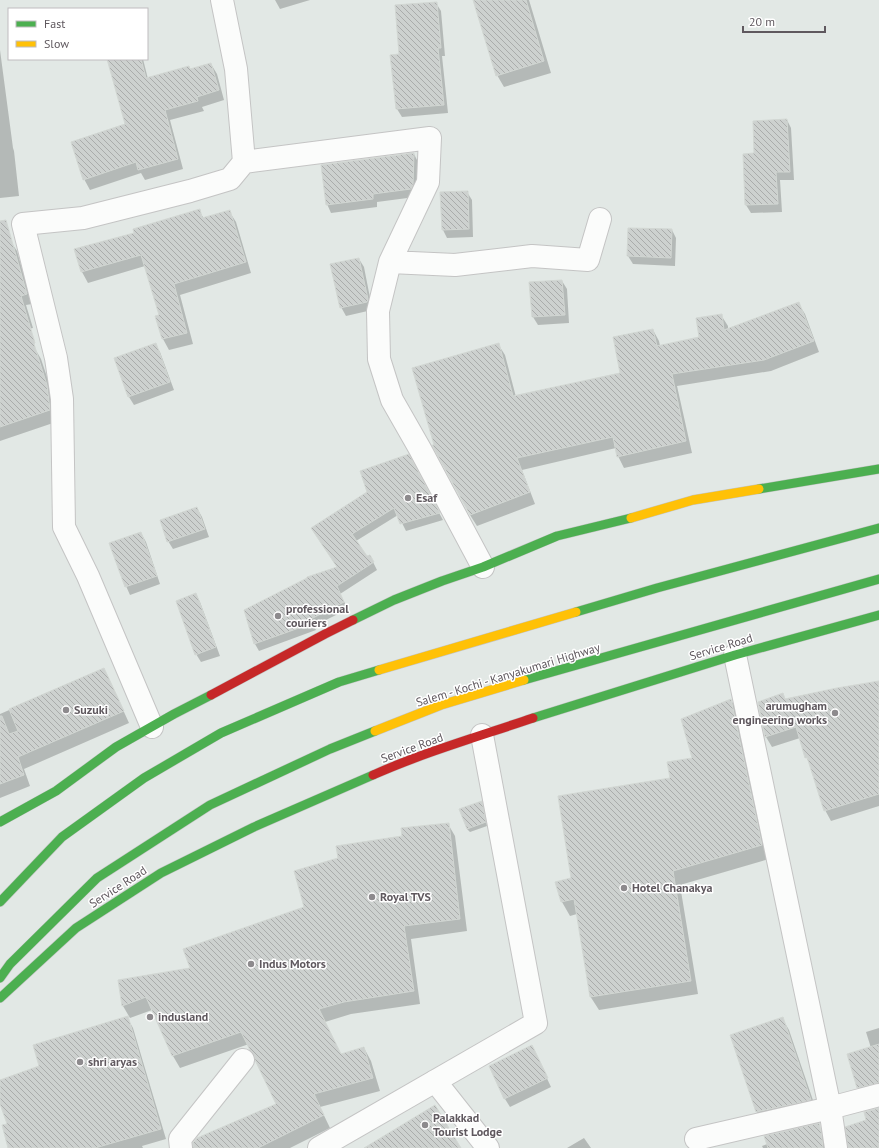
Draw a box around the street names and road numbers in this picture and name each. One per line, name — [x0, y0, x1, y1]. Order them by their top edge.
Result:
street label: Service Road — [687, 630, 754, 663]
street label: Salem - Kochi - Kanyakumari Highway — [414, 639, 602, 710]
street label: Service Road — [379, 729, 445, 766]
street label: Service Road — [86, 862, 149, 911]

